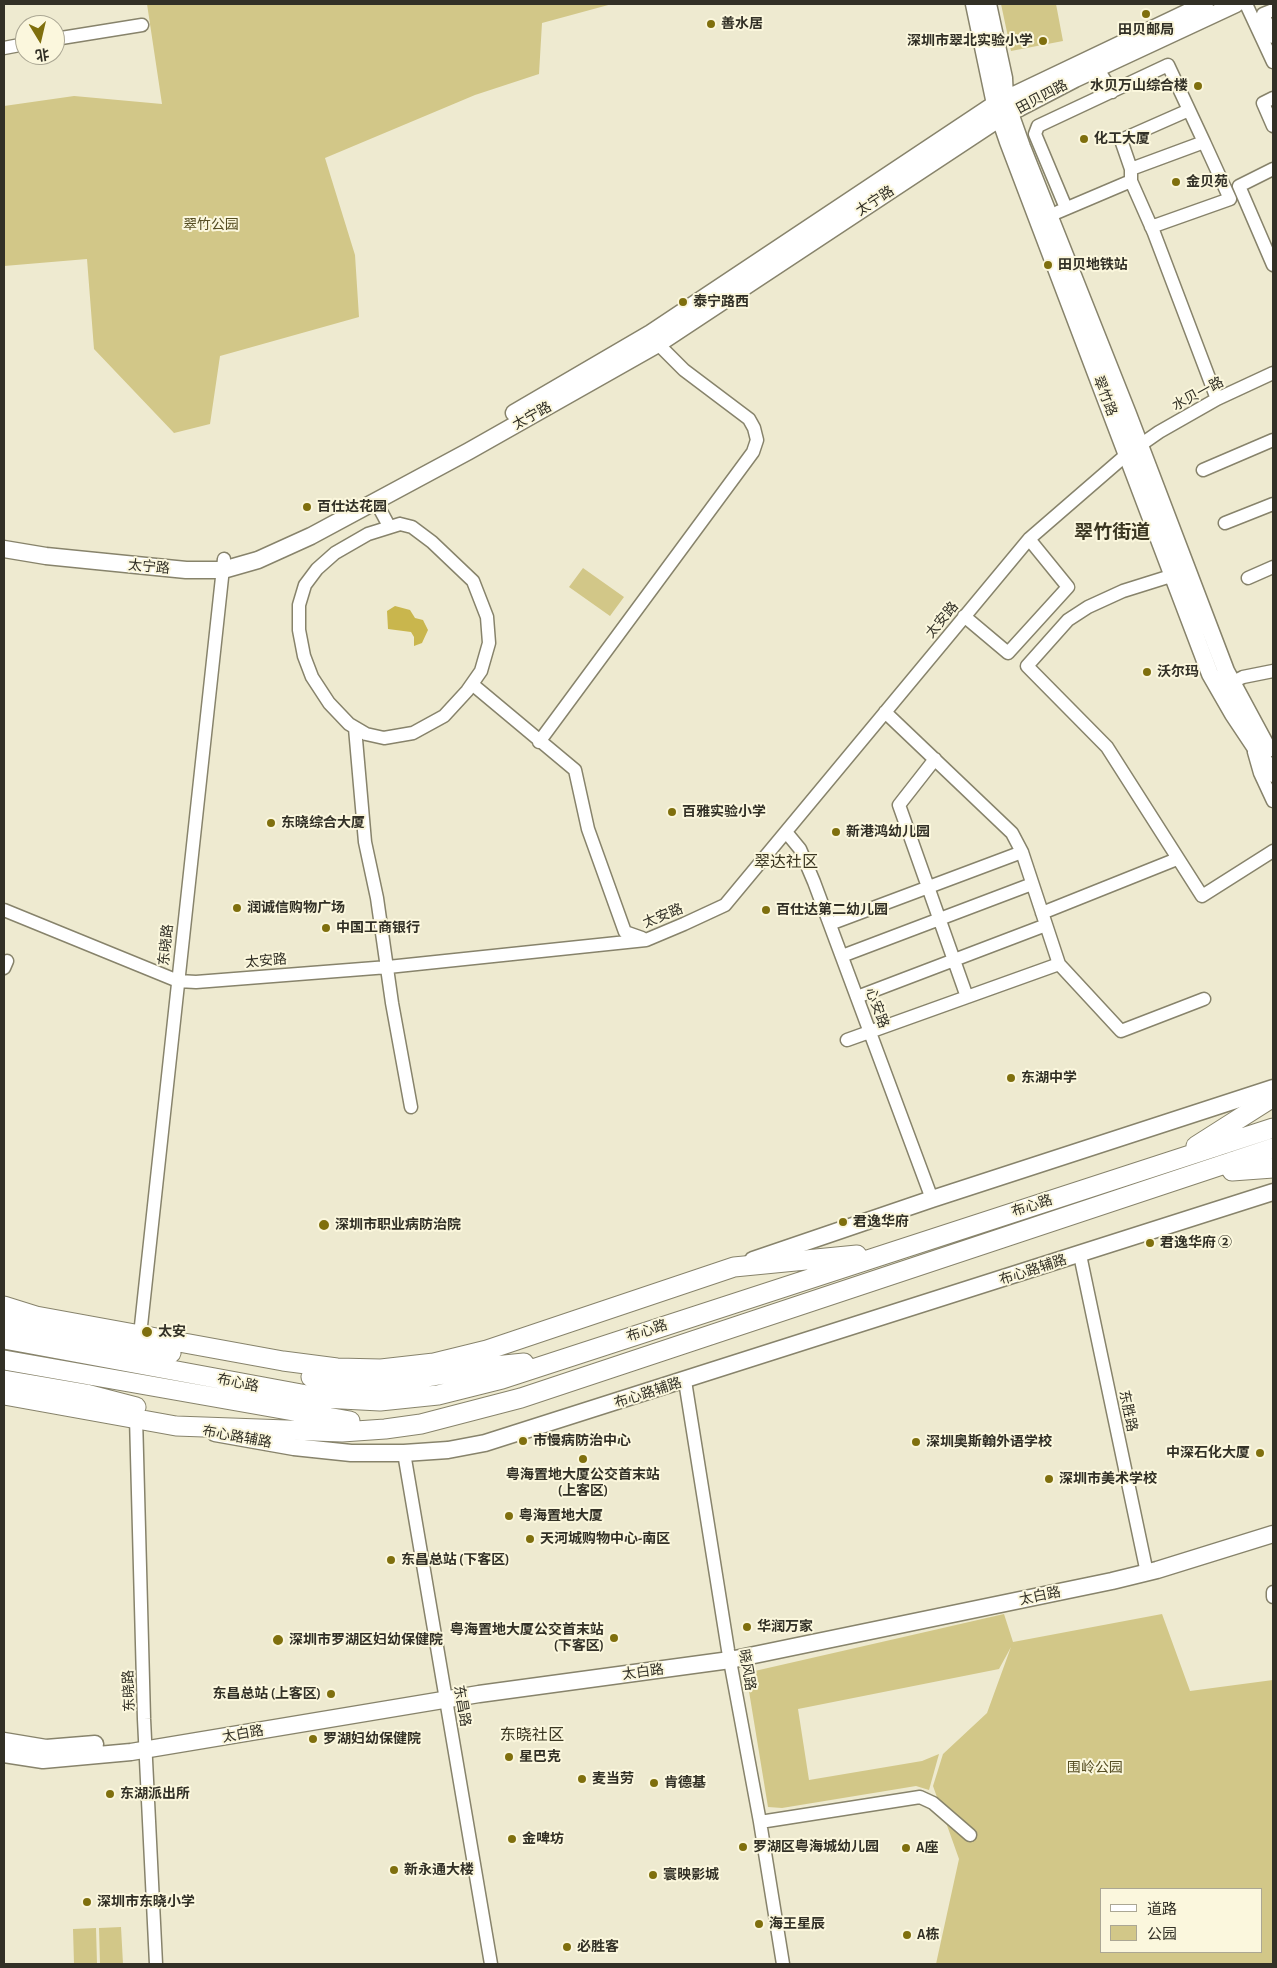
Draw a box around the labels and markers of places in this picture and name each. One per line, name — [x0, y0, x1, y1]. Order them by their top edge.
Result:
marker: 田贝邮局 — [1140, 8, 1152, 20]
place label: 善水居 — [721, 16, 763, 32]
marker: 善水居 — [705, 18, 717, 30]
place label: 田贝邮局 — [1118, 22, 1174, 38]
place label: 深圳市翠北实验小学 — [907, 33, 1033, 49]
marker: 深圳市翠北实验小学 — [1037, 35, 1049, 47]
place label: 水贝万山综合楼 — [1090, 78, 1188, 94]
marker: 水贝万山综合楼 — [1192, 80, 1204, 92]
place label: 化工大厦 — [1094, 131, 1150, 147]
marker: 化工大厦 — [1078, 133, 1090, 145]
place label: 金贝苑 — [1186, 174, 1228, 190]
marker: 金贝苑 — [1170, 176, 1182, 188]
place label: 田贝地铁站 — [1058, 257, 1128, 273]
marker: 田贝地铁站 — [1042, 259, 1054, 271]
place label: 泰宁路西 — [693, 294, 749, 310]
marker: 泰宁路西 — [677, 296, 689, 308]
place label: 百仕达花园 — [317, 499, 387, 515]
marker: 百仕达花园 — [301, 501, 313, 513]
place label: 沃尔玛 — [1157, 664, 1199, 680]
marker: 沃尔玛 — [1141, 666, 1153, 678]
place label: 百雅实验小学 — [682, 804, 766, 820]
marker: 百雅实验小学 — [666, 806, 678, 818]
place label: 东晓综合大厦 — [281, 815, 365, 831]
marker: 东晓综合大厦 — [265, 817, 277, 829]
place label: 新港鸿幼儿园 — [846, 824, 930, 840]
marker: 新港鸿幼儿园 — [830, 826, 842, 838]
place label: 润诚信购物广场 — [247, 900, 345, 916]
marker: 润诚信购物广场 — [231, 902, 243, 914]
place label: 百仕达第二幼儿园 — [776, 902, 888, 918]
marker: 百仕达第二幼儿园 — [760, 904, 772, 916]
place label: 中国工商银行 — [336, 920, 420, 936]
marker: 中国工商银行 — [320, 922, 332, 934]
place label: 东湖中学 — [1021, 1070, 1077, 1086]
marker: 东湖中学 — [1005, 1072, 1017, 1084]
place label: 君逸华府 — [853, 1214, 909, 1230]
marker: 君逸华府 — [837, 1216, 849, 1228]
place label: 深圳市职业病防治院 — [335, 1217, 461, 1233]
marker: 深圳市职业病防治院 — [317, 1218, 331, 1232]
place label: 君逸华府 ② — [1160, 1235, 1232, 1251]
marker: 君逸华府 ② — [1144, 1237, 1156, 1249]
place label: 太安 — [158, 1324, 186, 1340]
marker: 太安 — [140, 1325, 154, 1339]
place label: 市慢病防治中心 — [533, 1433, 631, 1449]
place label: 深圳奥斯翰外语学校 — [926, 1434, 1052, 1450]
marker: 市慢病防治中心 — [517, 1435, 529, 1447]
marker: 深圳奥斯翰外语学校 — [910, 1436, 922, 1448]
place label: 中深石化大厦 — [1166, 1445, 1250, 1461]
marker: 中深石化大厦 — [1254, 1447, 1266, 1459]
marker: 粤海置地大厦公交首末站 (上客区) — [577, 1453, 589, 1465]
place label: 粤海置地大厦公交首末站 (上客区) — [506, 1467, 660, 1500]
place label: 深圳市美术学校 — [1059, 1471, 1157, 1487]
marker: 深圳市美术学校 — [1043, 1473, 1055, 1485]
place label: 粤海置地大厦 — [519, 1508, 603, 1524]
marker: 粤海置地大厦 — [503, 1510, 515, 1522]
place label: 天河城购物中心-南区 — [540, 1531, 670, 1547]
marker: 天河城购物中心-南区 — [524, 1533, 536, 1545]
place label: 东昌总站 (下客区) — [401, 1552, 509, 1568]
marker: 东昌总站 (下客区) — [385, 1554, 397, 1566]
place label: 华润万家 — [757, 1619, 813, 1635]
marker: 华润万家 — [741, 1621, 753, 1633]
place label: 粤海置地大厦公交首末站 (下客区) — [450, 1622, 604, 1654]
place label: 深圳市罗湖区妇幼保健院 — [289, 1632, 443, 1648]
marker: 粤海置地大厦公交首末站 (下客区) — [608, 1632, 620, 1644]
marker: 深圳市罗湖区妇幼保健院 — [271, 1633, 285, 1647]
place label: 东昌总站 (上客区) — [213, 1686, 321, 1702]
marker: 东昌总站 (上客区) — [325, 1688, 337, 1700]
place label: 罗湖妇幼保健院 — [323, 1731, 421, 1747]
marker: 罗湖妇幼保健院 — [307, 1733, 319, 1745]
place label: 星巴克 — [519, 1749, 561, 1765]
marker: 星巴克 — [503, 1751, 515, 1763]
place label: 麦当劳 — [592, 1771, 634, 1787]
marker: 麦当劳 — [576, 1773, 588, 1785]
place label: 肯德基 — [664, 1775, 706, 1791]
marker: 肯德基 — [648, 1777, 660, 1789]
place label: 东湖派出所 — [120, 1786, 190, 1802]
marker: 东湖派出所 — [104, 1788, 116, 1800]
place label: 金啤坊 — [522, 1831, 564, 1847]
marker: 金啤坊 — [506, 1833, 518, 1845]
place label: 罗湖区粤海城幼儿园 — [753, 1839, 879, 1855]
place label: A座 — [916, 1840, 938, 1856]
marker: 罗湖区粤海城幼儿园 — [737, 1841, 749, 1853]
marker: A座 — [900, 1842, 912, 1854]
place label: 新永通大楼 — [404, 1862, 474, 1878]
marker: 新永通大楼 — [388, 1864, 400, 1876]
place label: 寰映影城 — [663, 1867, 719, 1883]
marker: 寰映影城 — [647, 1869, 659, 1881]
place label: 深圳市东晓小学 — [97, 1894, 195, 1910]
marker: 深圳市东晓小学 — [81, 1896, 93, 1908]
place label: 海王星辰 — [769, 1916, 825, 1932]
marker: 海王星辰 — [753, 1918, 765, 1930]
place label: A栋 — [917, 1927, 939, 1943]
marker: A栋 — [901, 1929, 913, 1941]
place label: 必胜客 — [577, 1939, 619, 1955]
marker: 必胜客 — [561, 1941, 573, 1953]

